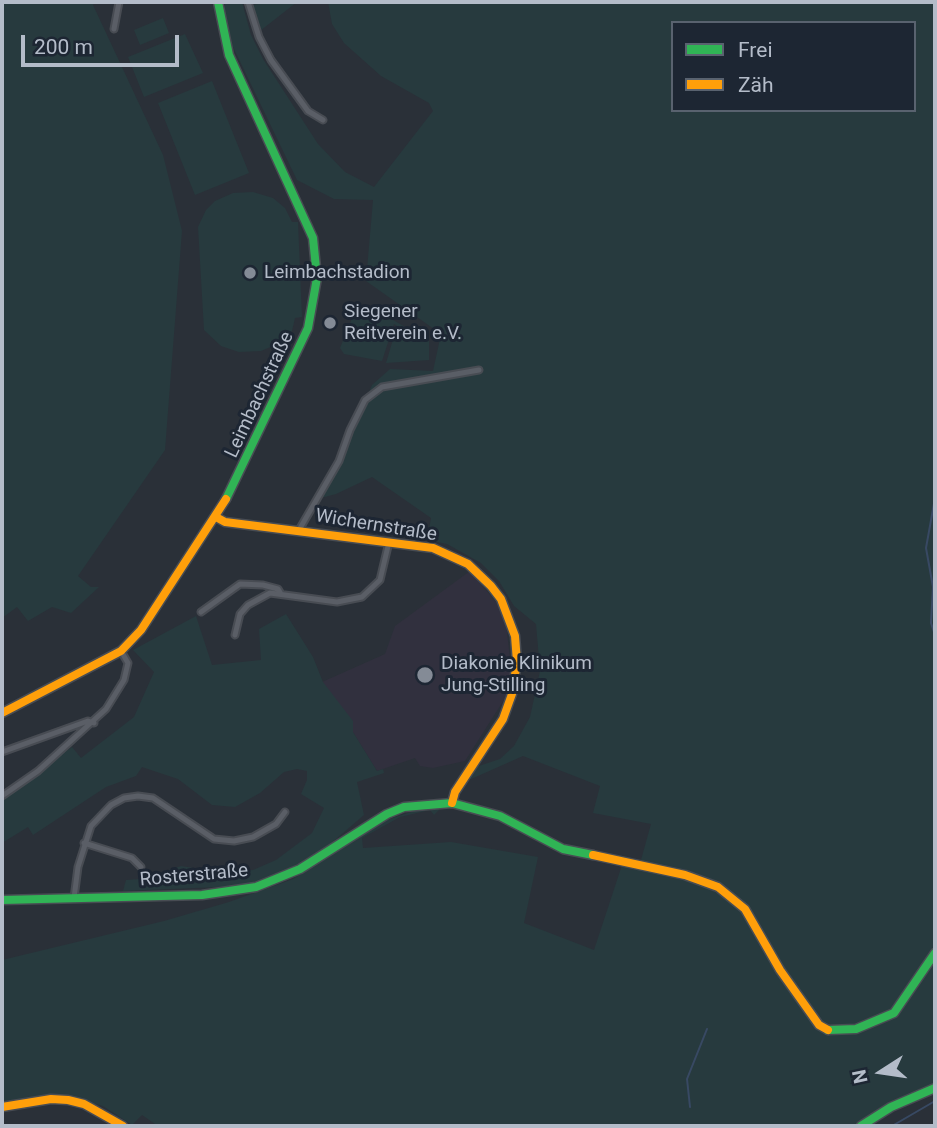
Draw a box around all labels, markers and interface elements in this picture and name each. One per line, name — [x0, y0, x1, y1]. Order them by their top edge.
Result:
scale bar — [24, 21, 182, 65]
legend — [671, 21, 916, 112]
text: 200 m — [34, 35, 93, 59]
text: Frei — [738, 38, 773, 62]
text: Zäh — [738, 73, 774, 97]
place label: Leimbachstadion — [264, 262, 410, 284]
marker: Leimbachstadion — [242, 265, 258, 281]
place label: Siegener Reitverein e.V. — [344, 301, 462, 345]
marker: Siegener Reitverein e.V. — [322, 315, 338, 331]
street label: Leimbachstraße — [221, 328, 299, 462]
street label: Wichernstraße — [314, 505, 438, 547]
place label: Diakonie Klinikum Jung-Stilling — [441, 653, 592, 697]
marker: Diakonie Klinikum Jung-Stilling — [415, 665, 435, 685]
street label: Rosterstraße — [139, 860, 249, 892]
north arrow — [846, 1037, 916, 1107]
text: N — [847, 1068, 873, 1085]

